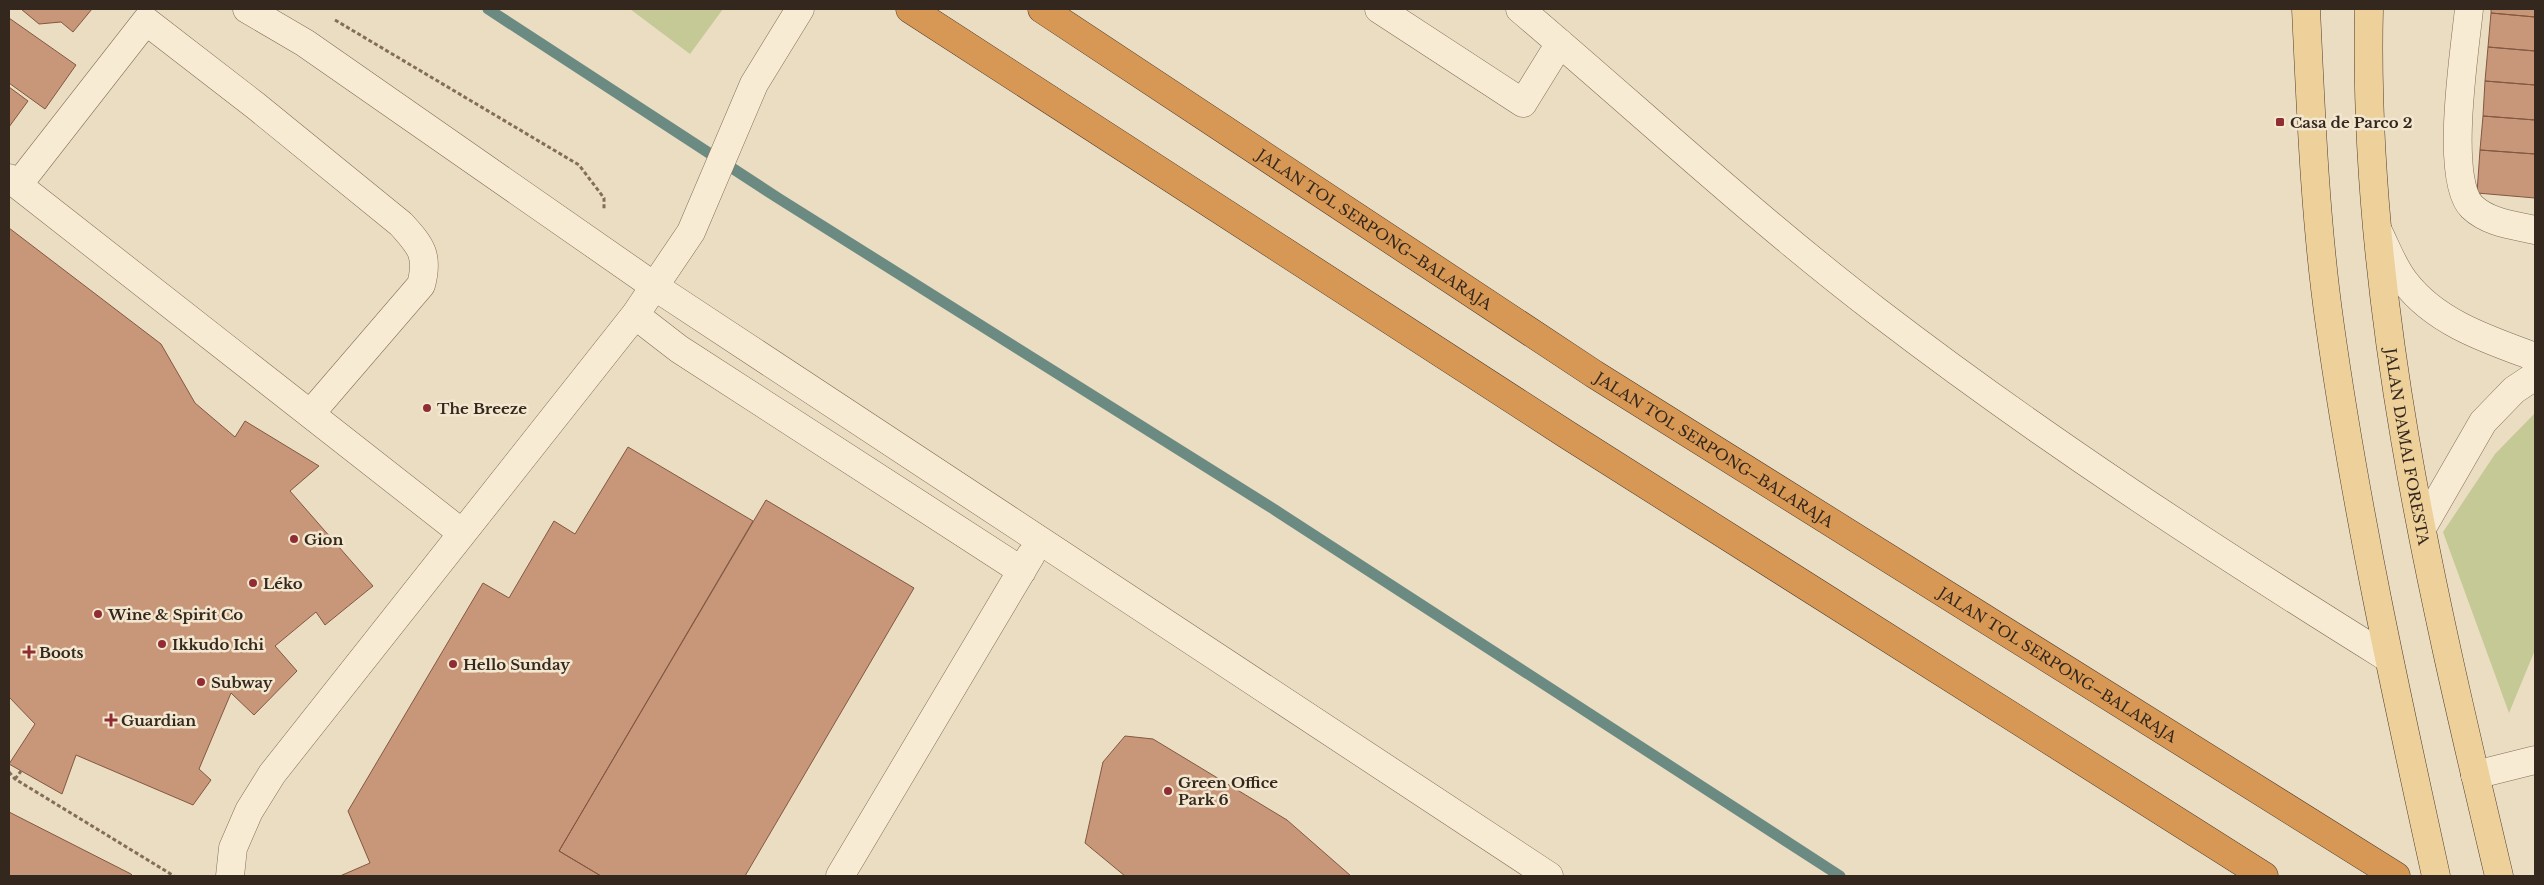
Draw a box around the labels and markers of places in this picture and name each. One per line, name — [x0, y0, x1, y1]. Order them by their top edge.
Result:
place label: Casa de Parco 2 — [2290, 113, 2413, 132]
marker: Casa de Parco 2 — [2274, 116, 2286, 128]
place label: The Breeze — [437, 399, 527, 418]
marker: The Breeze — [421, 402, 433, 414]
place label: Gion — [304, 530, 343, 549]
marker: Gion — [288, 533, 300, 545]
place label: Léko — [263, 574, 303, 593]
marker: Léko — [247, 577, 259, 589]
place label: Wine & Spirit Co — [107, 605, 243, 624]
marker: Wine & Spirit Co — [92, 608, 104, 620]
place label: Ikkudo Ichi — [172, 635, 265, 654]
marker: Ikkudo Ichi — [156, 638, 168, 650]
place label: Boots — [39, 643, 83, 662]
marker: Boots — [23, 646, 35, 658]
place label: Hello Sunday — [463, 655, 570, 674]
marker: Hello Sunday — [447, 658, 459, 670]
place label: Subway — [211, 673, 273, 692]
marker: Subway — [195, 676, 207, 688]
place label: Guardian — [121, 711, 196, 730]
marker: Guardian — [105, 714, 117, 726]
place label: Green Office Park 6 — [1178, 773, 1278, 809]
marker: Green Office Park 6 — [1162, 785, 1174, 797]

